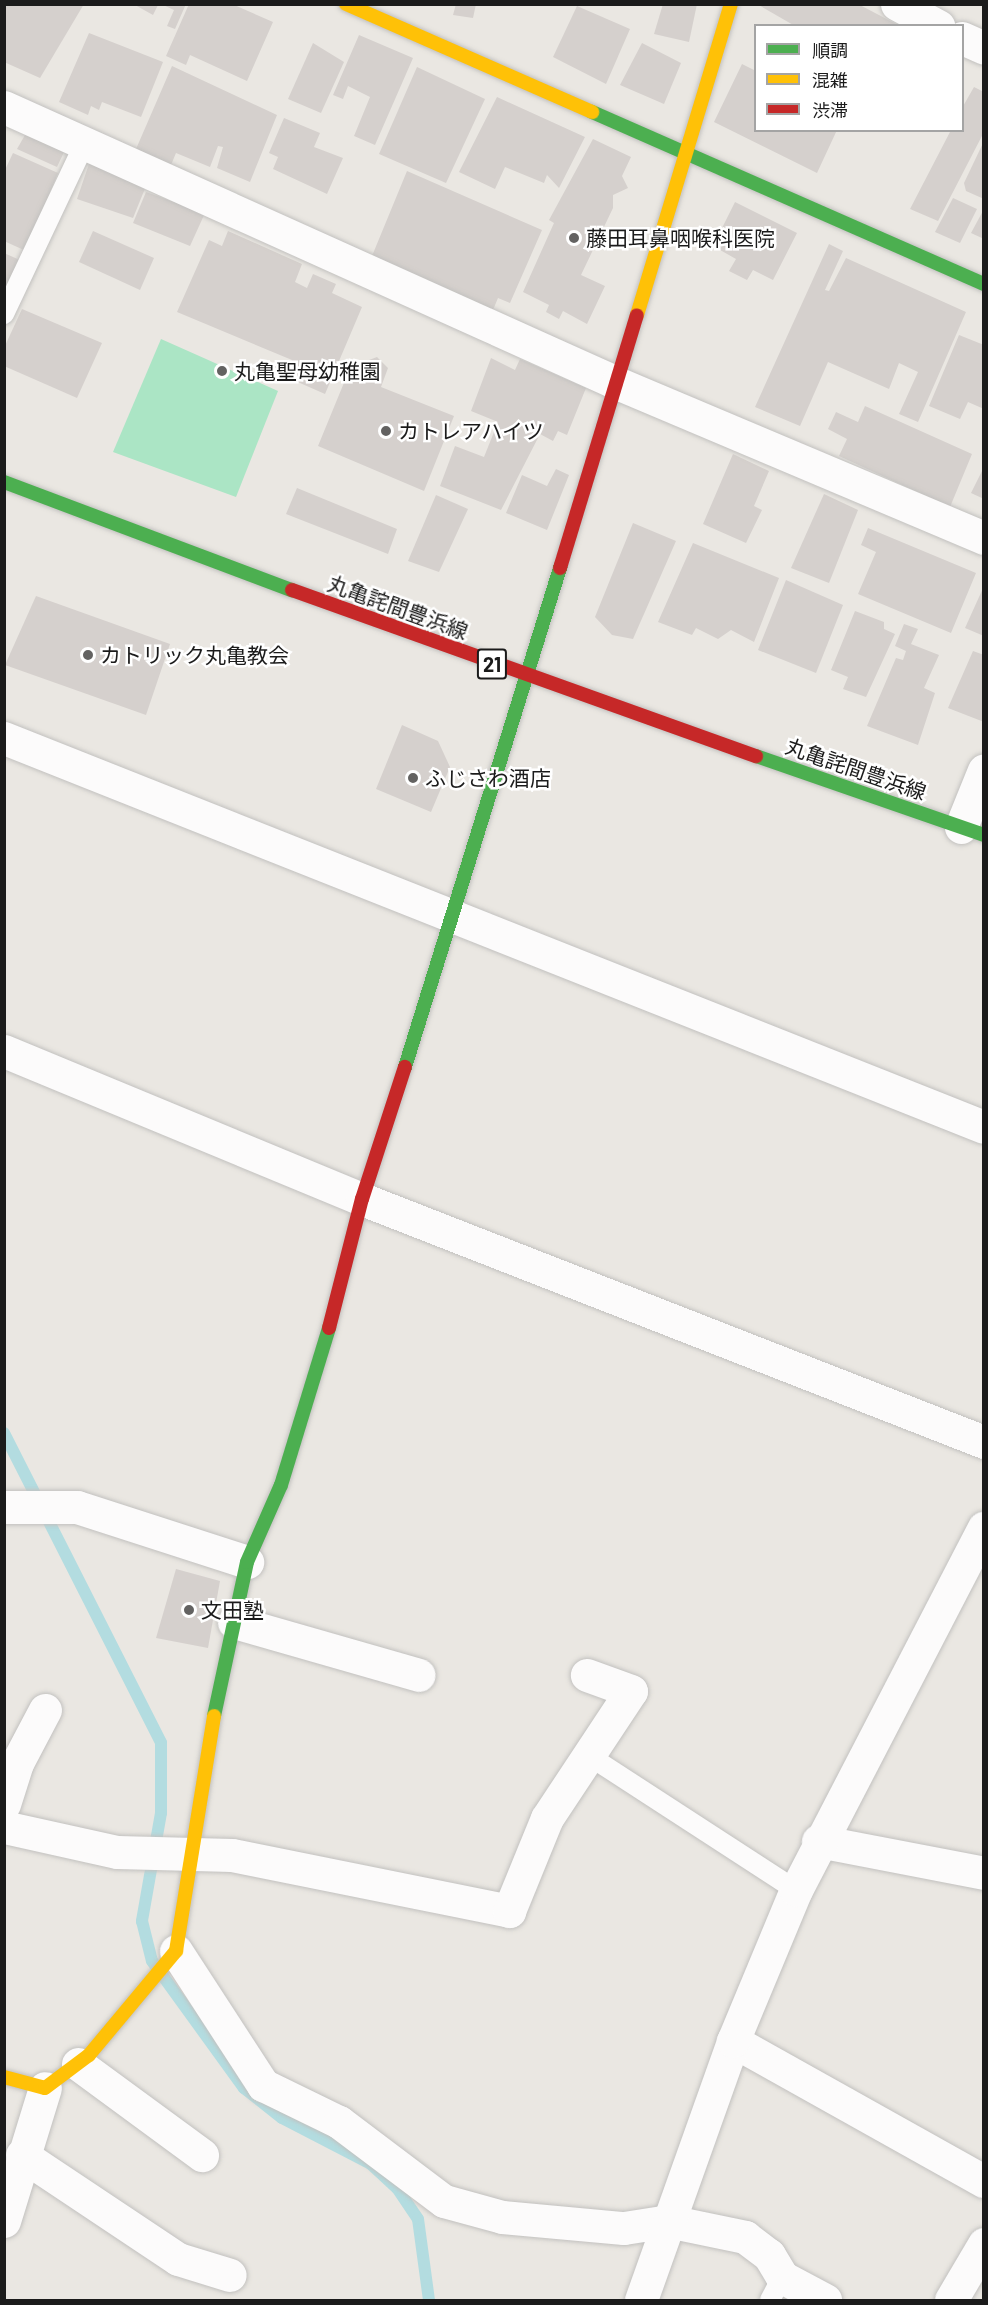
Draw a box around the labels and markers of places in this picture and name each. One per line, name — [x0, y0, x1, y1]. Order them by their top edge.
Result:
place label: 藤田耳鼻咽喉科医院 — [586, 225, 775, 251]
marker: 藤田耳鼻咽喉科医院 — [567, 231, 581, 245]
place label: 丸亀聖母幼稚園 — [234, 358, 381, 384]
marker: 丸亀聖母幼稚園 — [215, 364, 229, 378]
place label: カトレアハイツ — [398, 418, 545, 444]
marker: カトレアハイツ — [379, 424, 393, 438]
place label: カトリック丸亀教会 — [100, 642, 289, 668]
marker: カトリック丸亀教会 — [81, 648, 95, 662]
place label: ふじさわ酒店 — [425, 765, 551, 791]
marker: ふじさわ酒店 — [406, 771, 420, 785]
place label: 文田塾 — [201, 1597, 264, 1623]
marker: 文田塾 — [182, 1603, 196, 1617]

